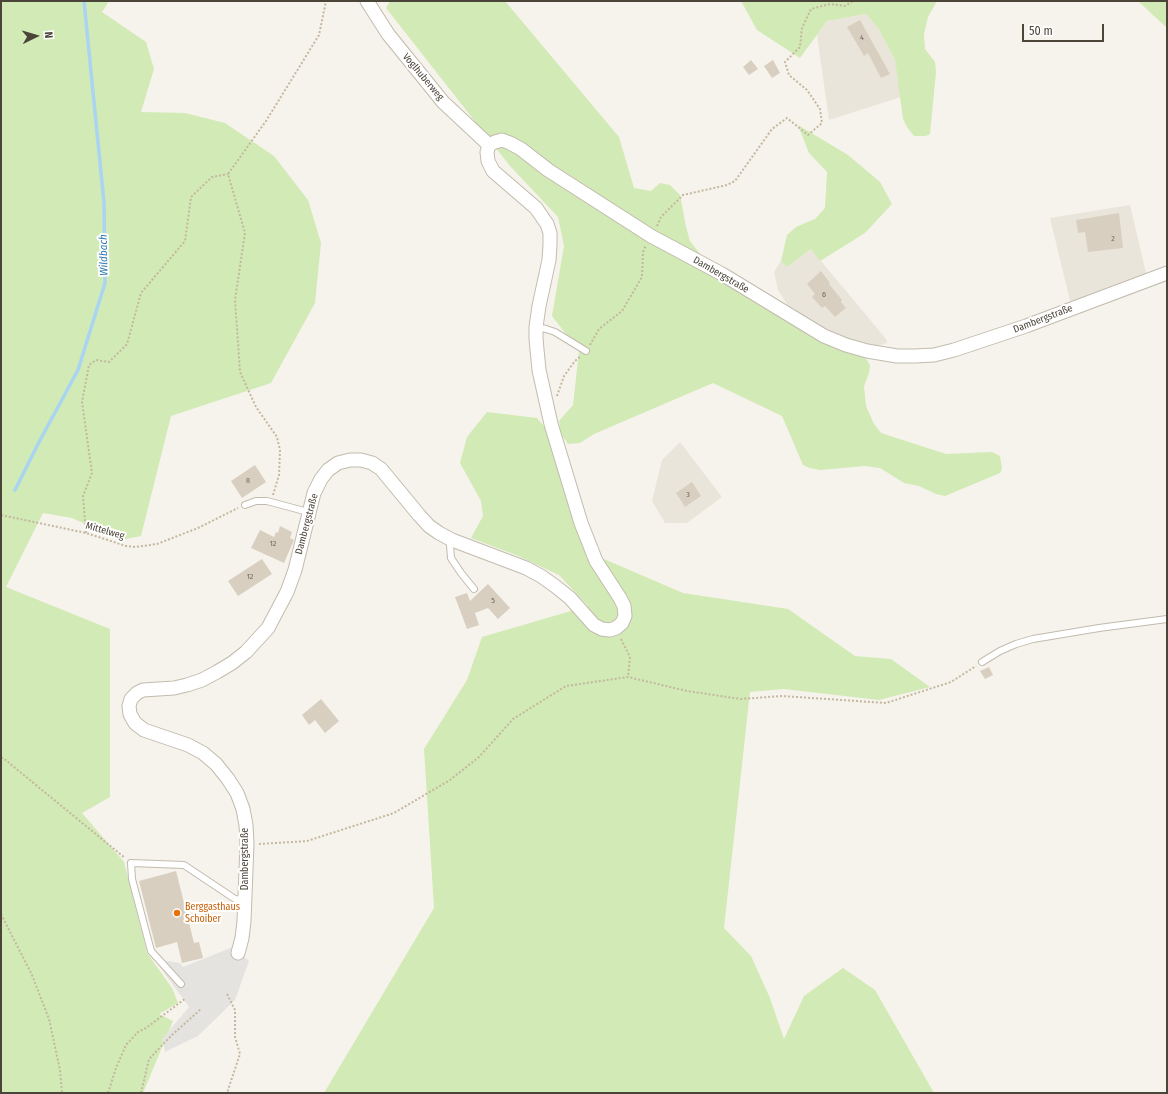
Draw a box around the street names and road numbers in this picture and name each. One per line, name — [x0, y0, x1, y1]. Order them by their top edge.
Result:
street label: Voglhuberweg — [400, 51, 446, 103]
street label: Dambergstraße — [691, 254, 751, 296]
street label: Dambergstraße — [1012, 302, 1074, 336]
street label: Dambergstraße — [293, 492, 321, 556]
street label: Mittelweg — [84, 520, 126, 542]
street label: Dambergstraße — [239, 828, 251, 890]

